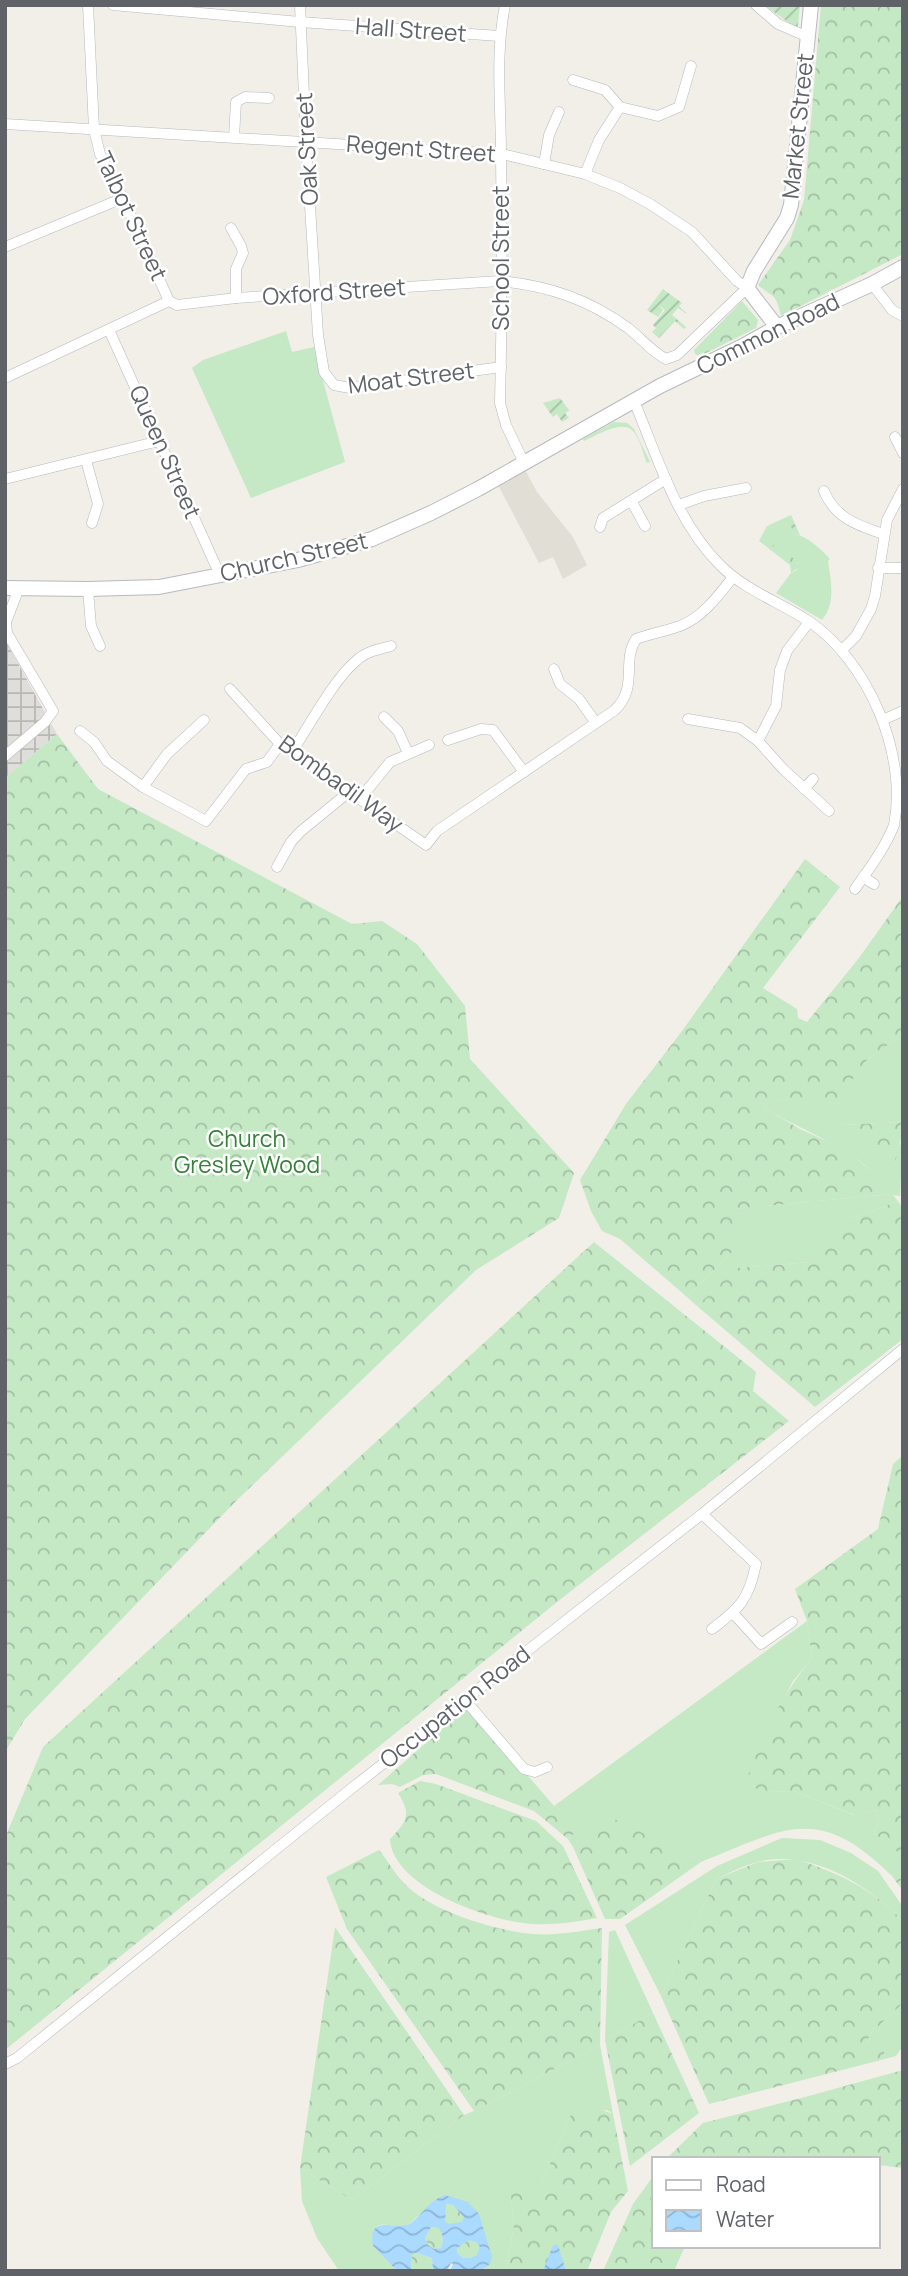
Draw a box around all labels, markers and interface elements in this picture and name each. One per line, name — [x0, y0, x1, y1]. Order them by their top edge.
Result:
street label: Hall Street — [354, 9, 468, 49]
street label: Market Street — [773, 51, 821, 200]
street label: Oak Street — [287, 92, 325, 206]
street label: Regent Street — [345, 127, 497, 169]
street label: Talbot Street — [88, 146, 176, 285]
street label: School Street — [484, 185, 516, 331]
street label: Oxford Street — [261, 270, 407, 312]
street label: Common Road — [691, 285, 844, 382]
street label: Moat Street — [346, 353, 476, 401]
street label: Queen Street — [122, 380, 210, 523]
street label: Church Street — [217, 524, 371, 589]
street label: Bombadil Way — [273, 727, 411, 839]
park label: Church Gresley Wood — [174, 1122, 320, 1180]
street label: Occupation Road — [373, 1637, 536, 1775]
legend — [652, 2157, 880, 2248]
text: Road — [716, 2170, 766, 2198]
text: Water — [716, 2205, 775, 2233]

